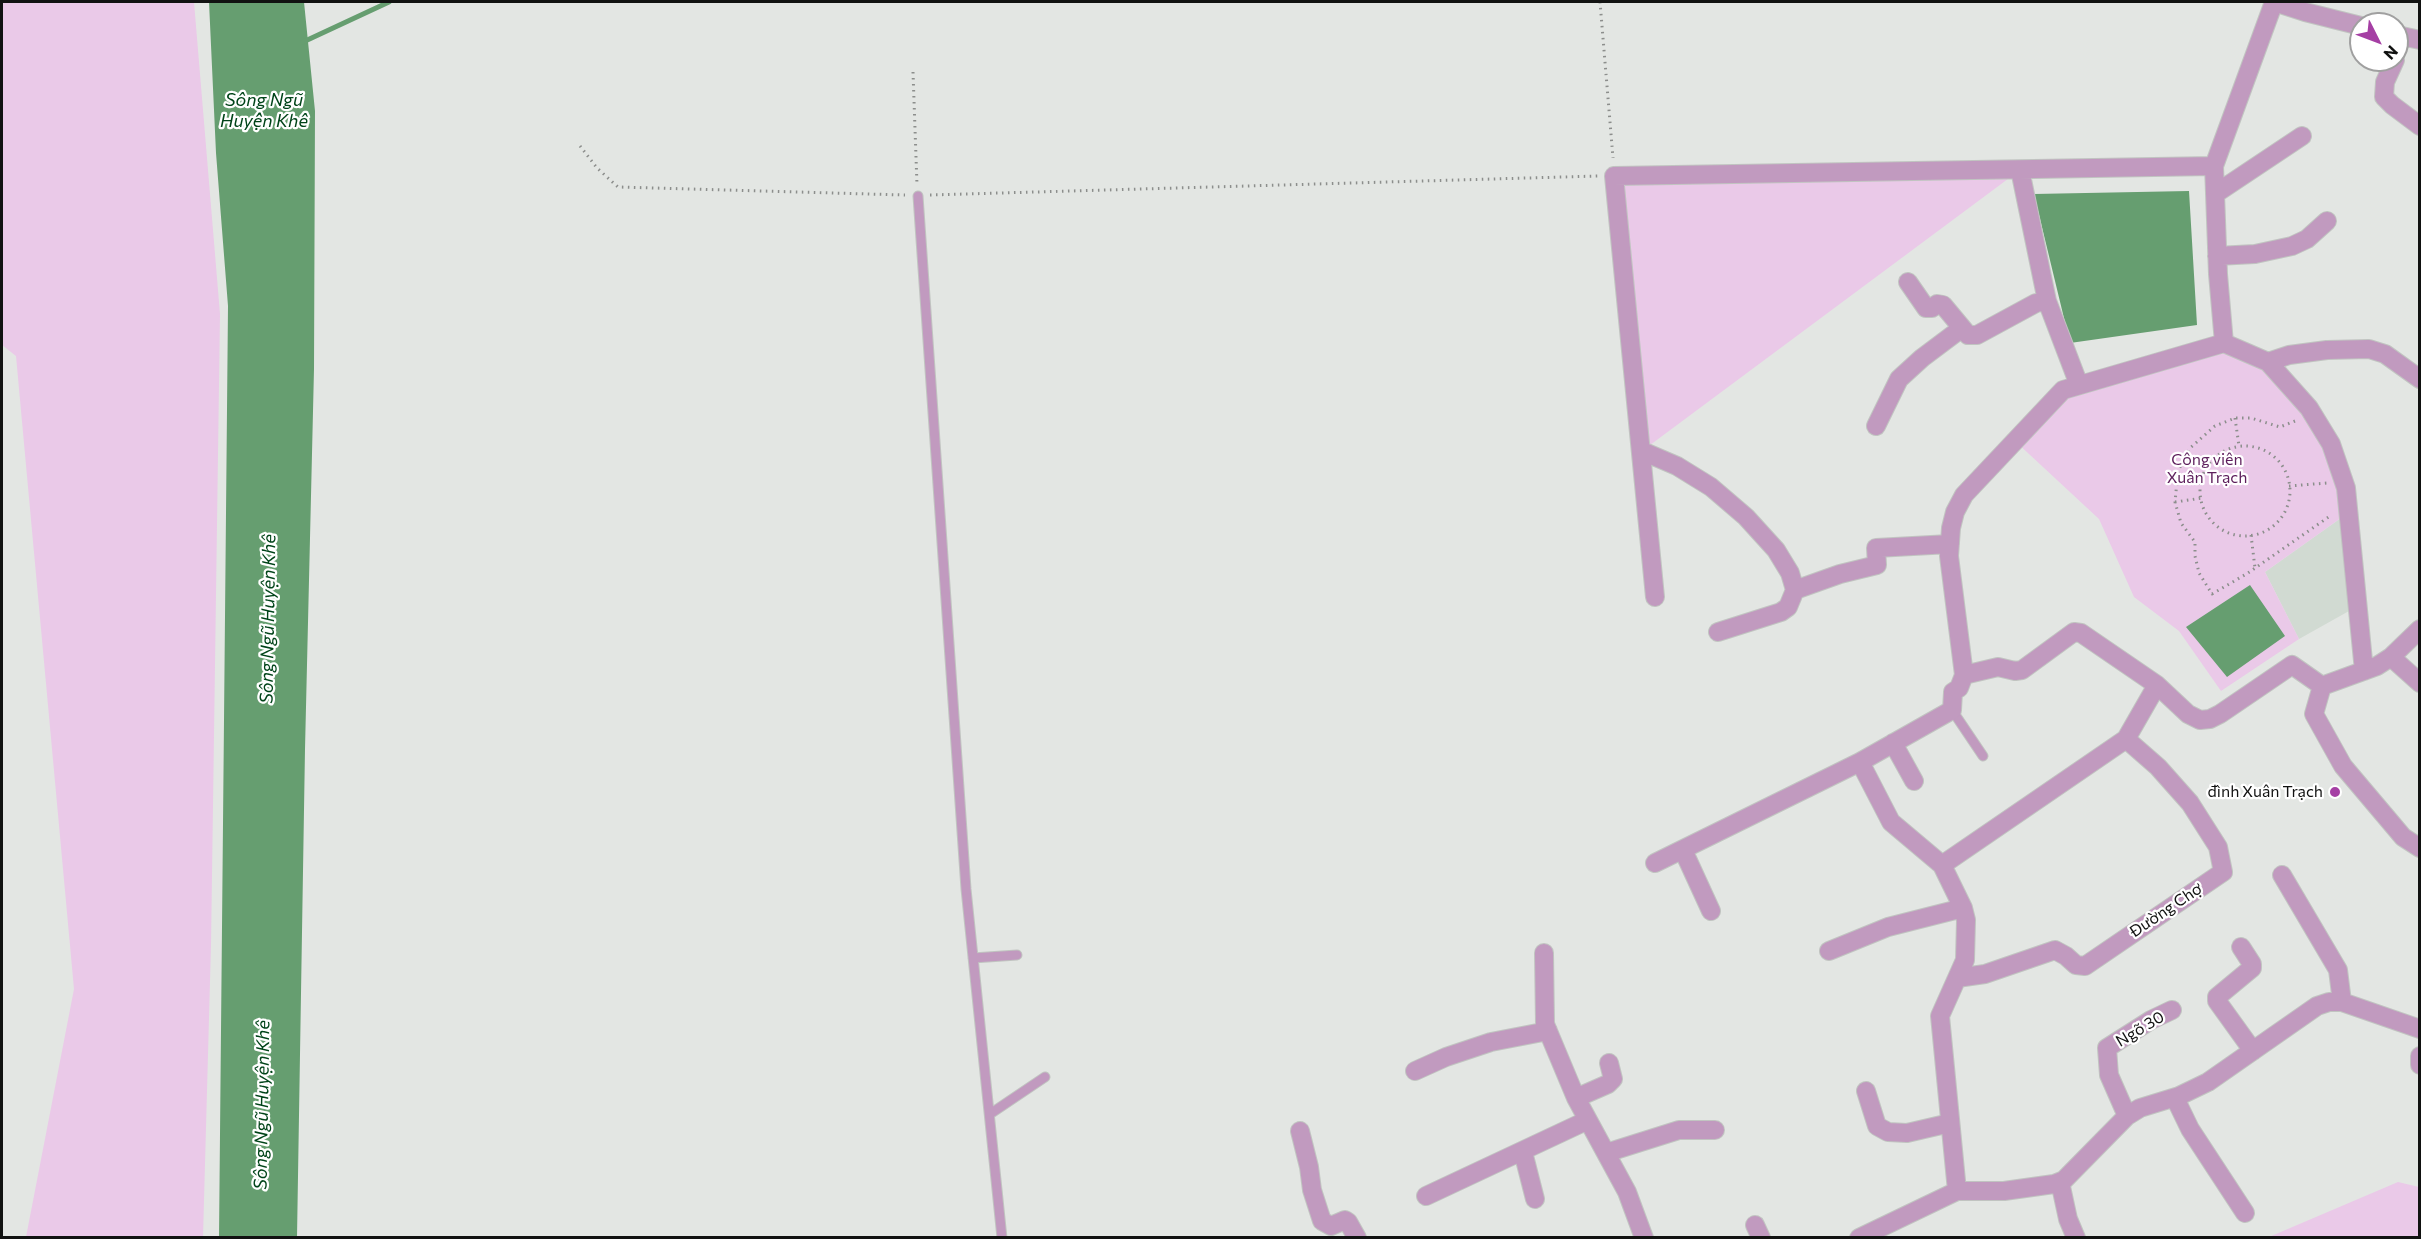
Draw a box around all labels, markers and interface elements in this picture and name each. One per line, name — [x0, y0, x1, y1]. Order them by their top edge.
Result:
north arrow — [2349, 12, 2409, 72]
text: N — [2380, 42, 2402, 64]
water label: Sông Ngũ Huyện Khê — [220, 89, 308, 132]
park label: Công viên Xuân Trạch — [2167, 450, 2247, 488]
water label: Sông Ngũ Huyện Khê — [256, 534, 280, 704]
place label: đình Xuân Trạch — [2208, 782, 2323, 802]
marker: đình Xuân Trạch — [2328, 785, 2342, 799]
street label: Đường Chợ — [2126, 879, 2206, 941]
street label: Ngõ 30 — [2112, 1007, 2168, 1051]
water label: Sông Ngũ Huyện Khê — [250, 1020, 274, 1190]

